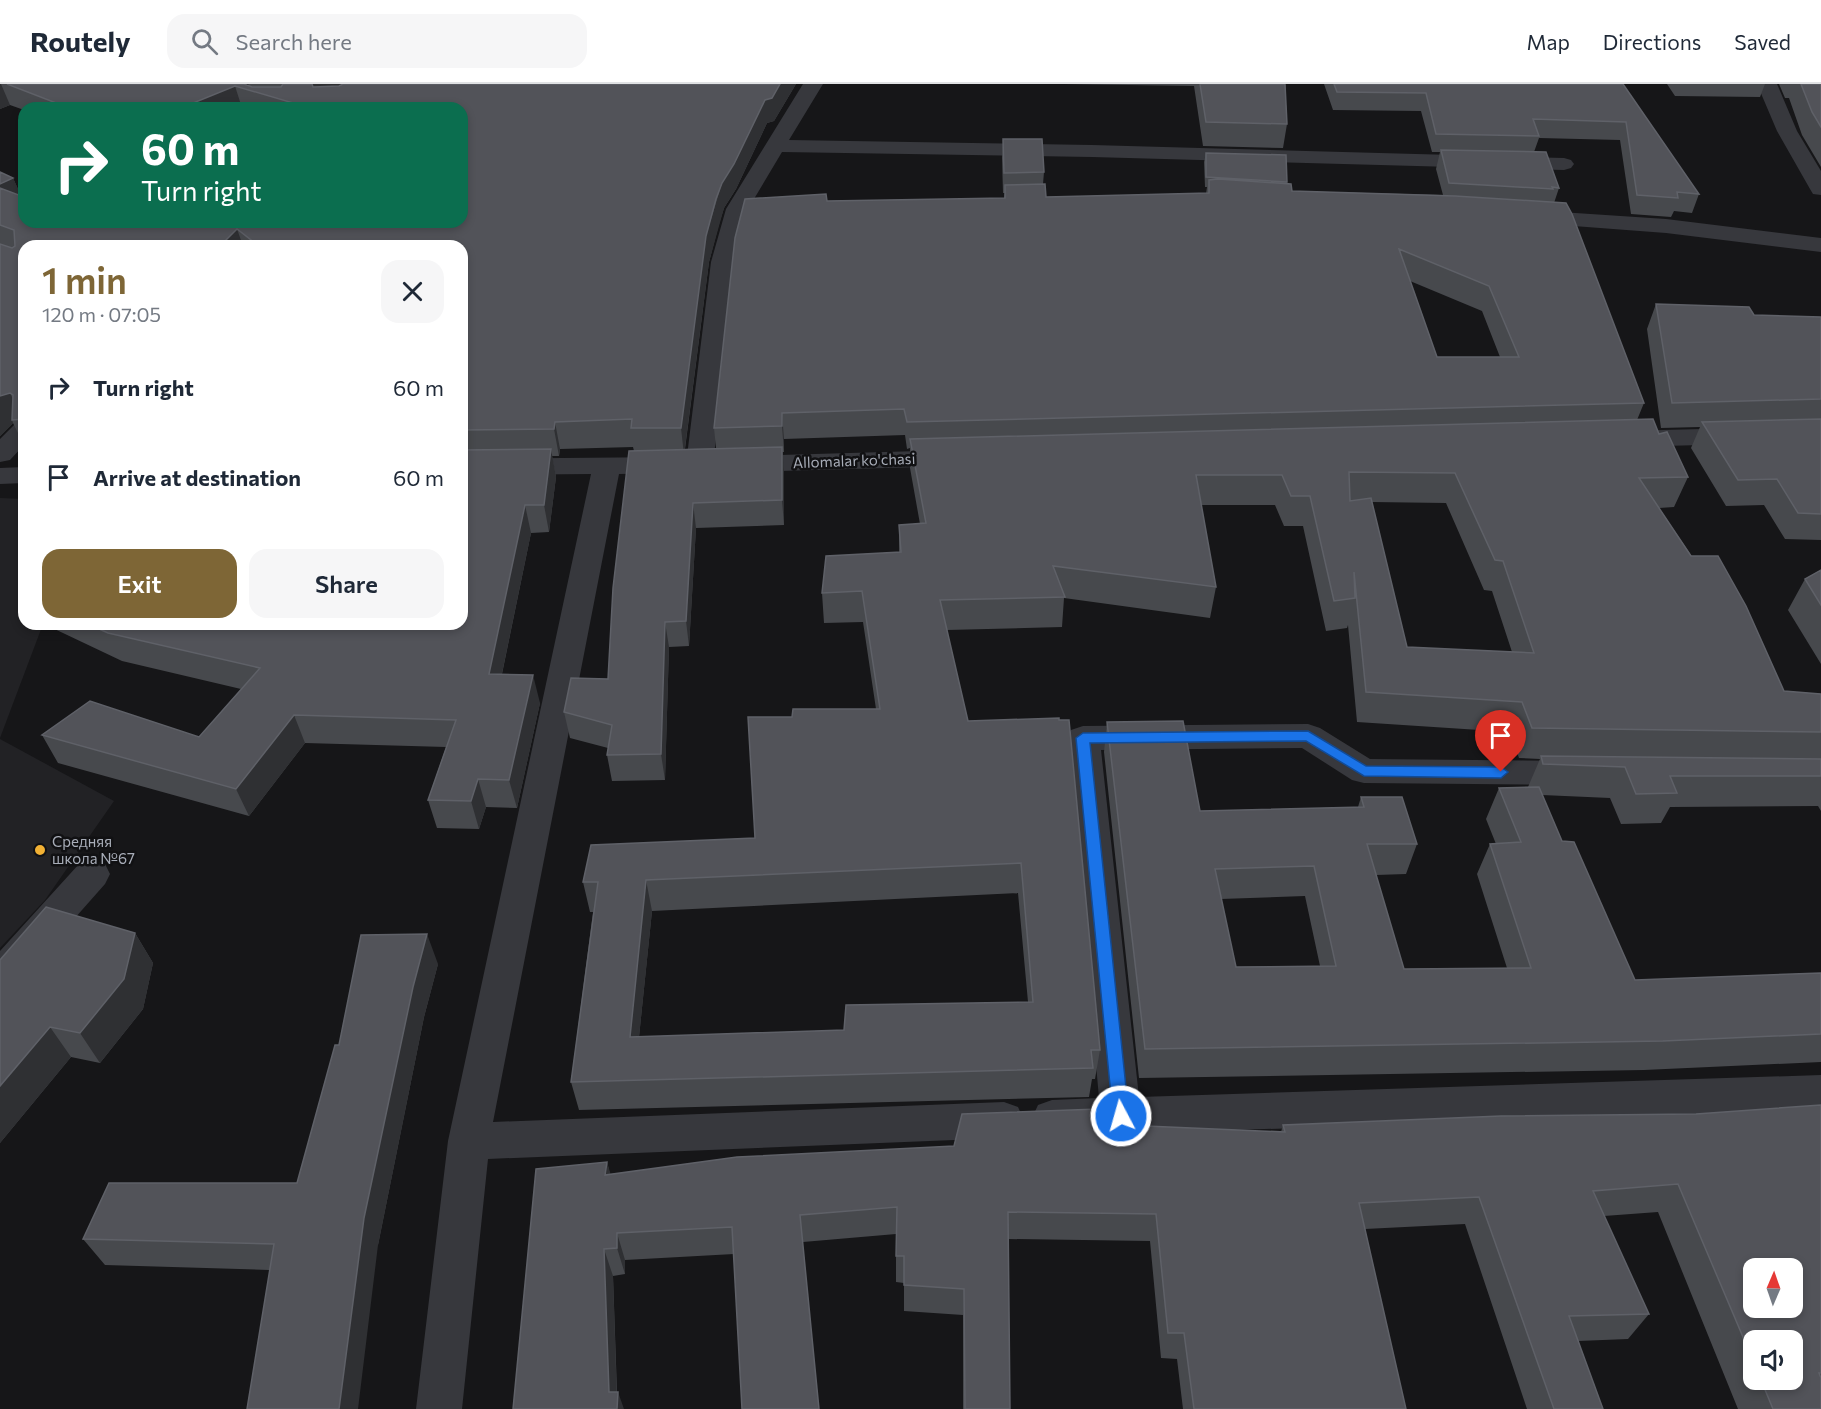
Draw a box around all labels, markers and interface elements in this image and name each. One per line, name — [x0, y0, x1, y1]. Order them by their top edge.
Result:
search box — [167, 14, 587, 68]
text: Routely — [30, 24, 131, 58]
icon: search — [188, 25, 221, 58]
text: Search here — [236, 28, 352, 55]
text: Map — [1527, 29, 1570, 54]
text: Directions — [1603, 29, 1701, 54]
text: Saved — [1734, 29, 1791, 54]
text: 60 m — [141, 122, 240, 174]
icon: right — [42, 126, 120, 204]
text: Turn right — [141, 174, 261, 207]
text: 1 min — [42, 257, 127, 301]
button: close — [381, 260, 444, 323]
text: 120 m · 07:05 — [42, 302, 161, 326]
icon: right — [42, 371, 75, 404]
text: Turn right — [93, 374, 194, 401]
text: 60 m — [393, 374, 444, 401]
street label: Allomalar ko'chasi — [792, 449, 916, 471]
icon: arrive — [42, 461, 75, 494]
text: Arrive at destination — [93, 464, 301, 491]
text: 60 m — [393, 464, 444, 491]
button: Exit — [42, 549, 237, 618]
button: Share — [249, 549, 444, 618]
pin — [1475, 710, 1526, 772]
icon: arrive — [1484, 719, 1517, 752]
place label: Средняя школа №67 — [52, 832, 135, 867]
marker: Средняя школа №67 — [33, 843, 47, 857]
position arrow — [1089, 1084, 1153, 1148]
north arrow — [1743, 1258, 1803, 1318]
map controls — [1743, 1258, 1803, 1390]
button: sound — [1743, 1330, 1803, 1390]

